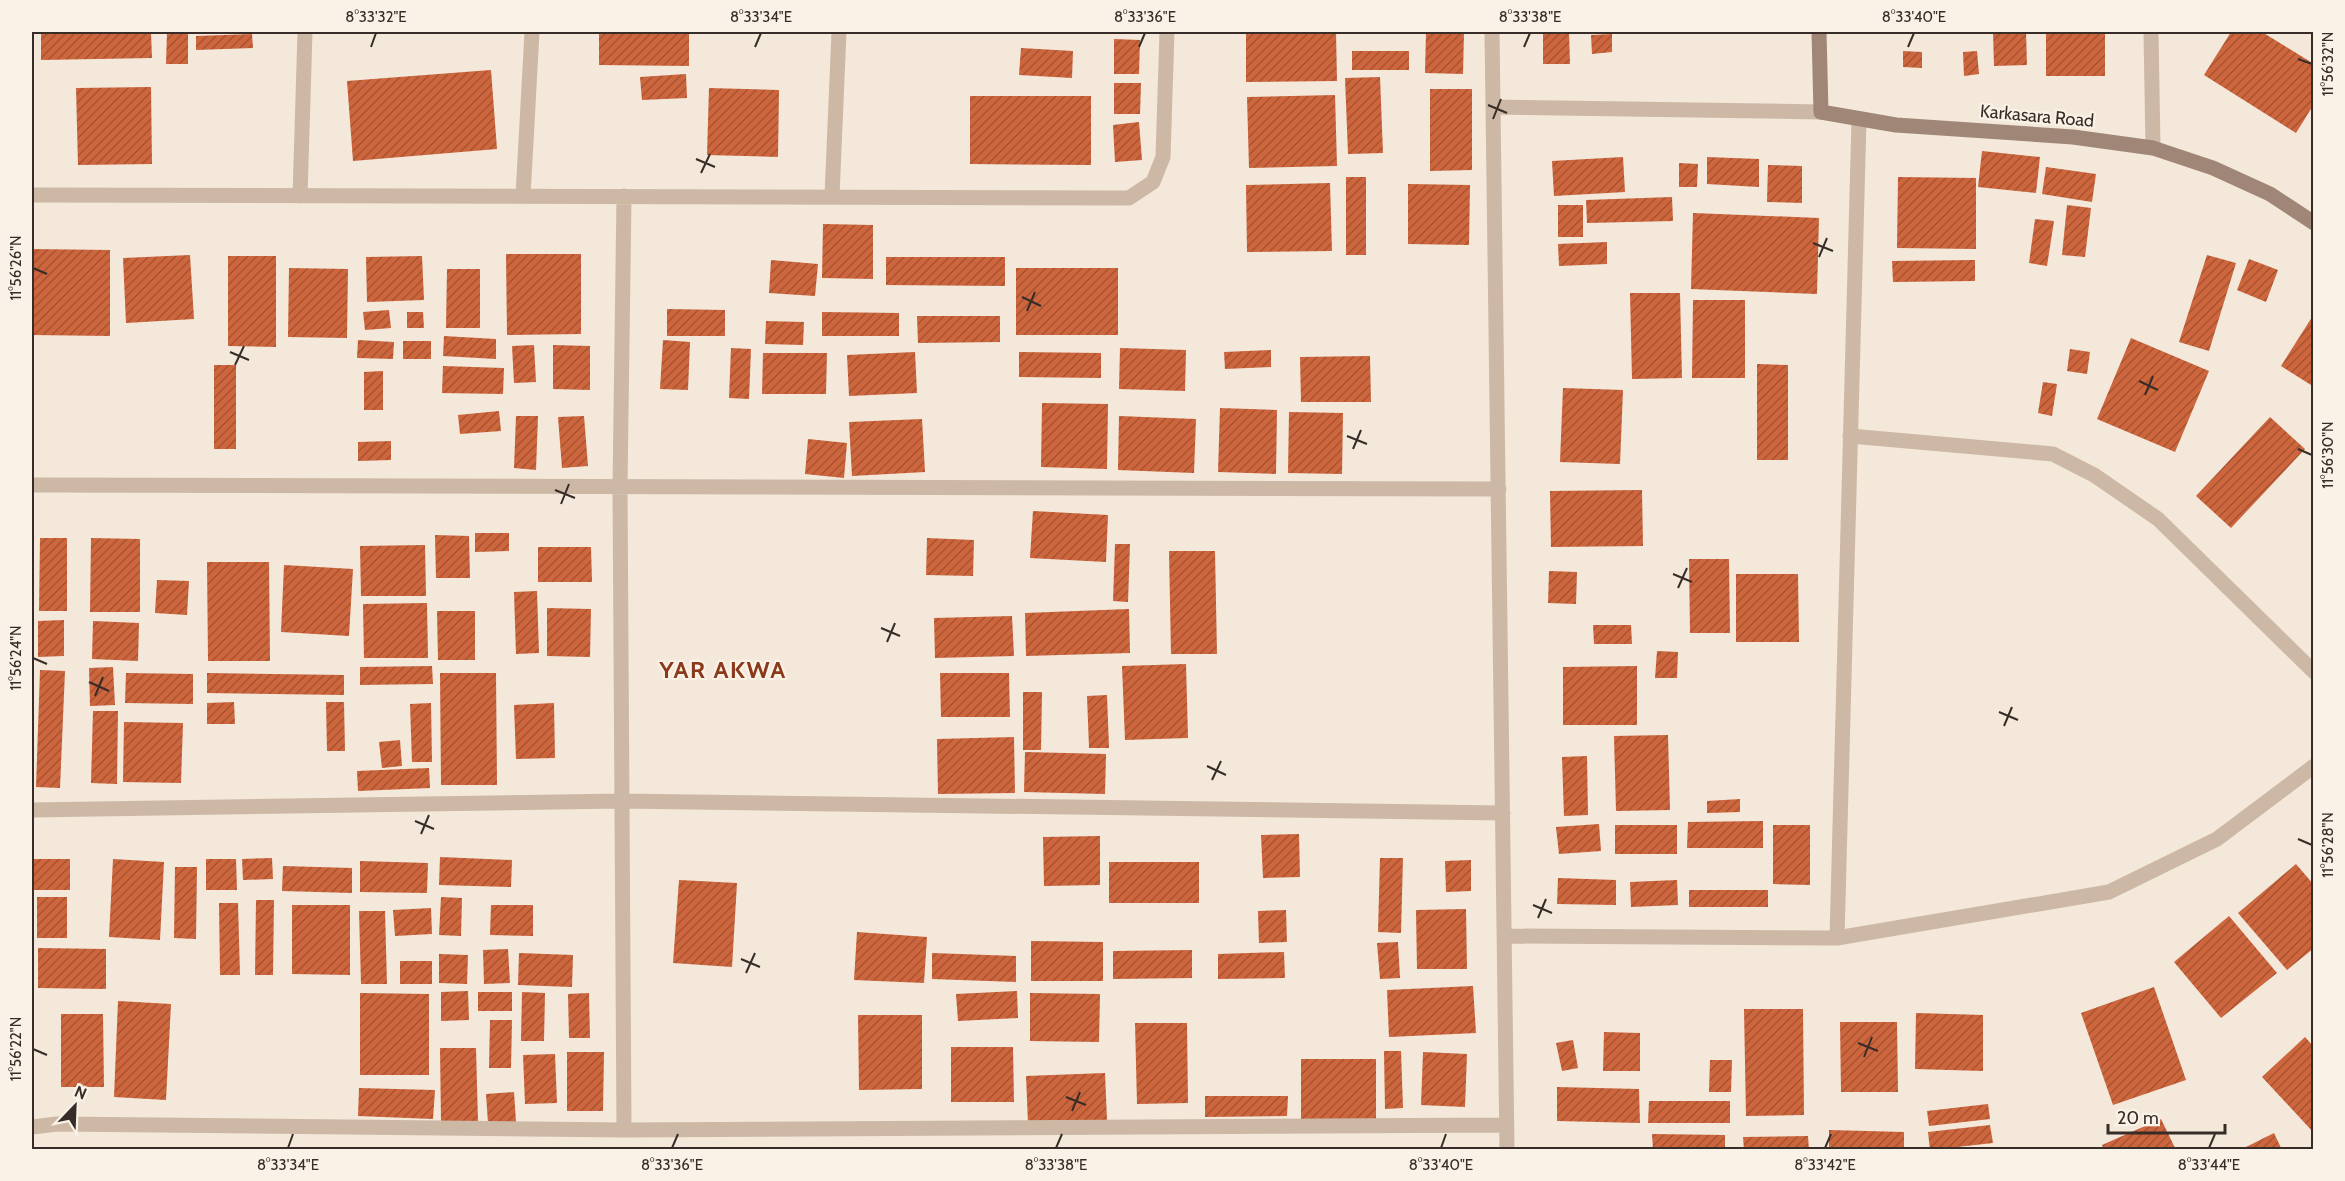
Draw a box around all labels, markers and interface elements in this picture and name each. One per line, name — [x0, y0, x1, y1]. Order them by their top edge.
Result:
text: 8°33'32"E — [345, 8, 407, 26]
text: 8°33'34"E — [730, 8, 792, 26]
text: 8°33'36"E — [1114, 8, 1176, 26]
text: 8°33'38"E — [1499, 8, 1561, 26]
text: 8°33'40"E — [1882, 8, 1946, 26]
text: 11°56'32"N — [2319, 32, 2337, 96]
street label: Karkasara Road — [1979, 100, 2095, 132]
text: 11°56'26"N — [7, 235, 25, 301]
text: 11°56'30"N — [2319, 421, 2337, 489]
text: 11°56'24"N — [7, 625, 25, 691]
district label: YAR AKWA — [658, 655, 787, 684]
text: 11°56'28"N — [2319, 812, 2337, 878]
text: 11°56'22"N — [7, 1017, 25, 1081]
north arrow — [45, 1076, 105, 1136]
text: N — [72, 1082, 90, 1104]
scale bar — [2108, 1097, 2225, 1135]
text: 20 m — [2117, 1107, 2159, 1129]
text: 8°33'34"E — [257, 1156, 319, 1174]
text: 8°33'36"E — [641, 1156, 703, 1174]
text: 8°33'38"E — [1025, 1156, 1087, 1174]
text: 8°33'40"E — [1409, 1156, 1473, 1174]
text: 8°33'42"E — [1794, 1156, 1856, 1174]
text: 8°33'44"E — [2178, 1156, 2240, 1174]

